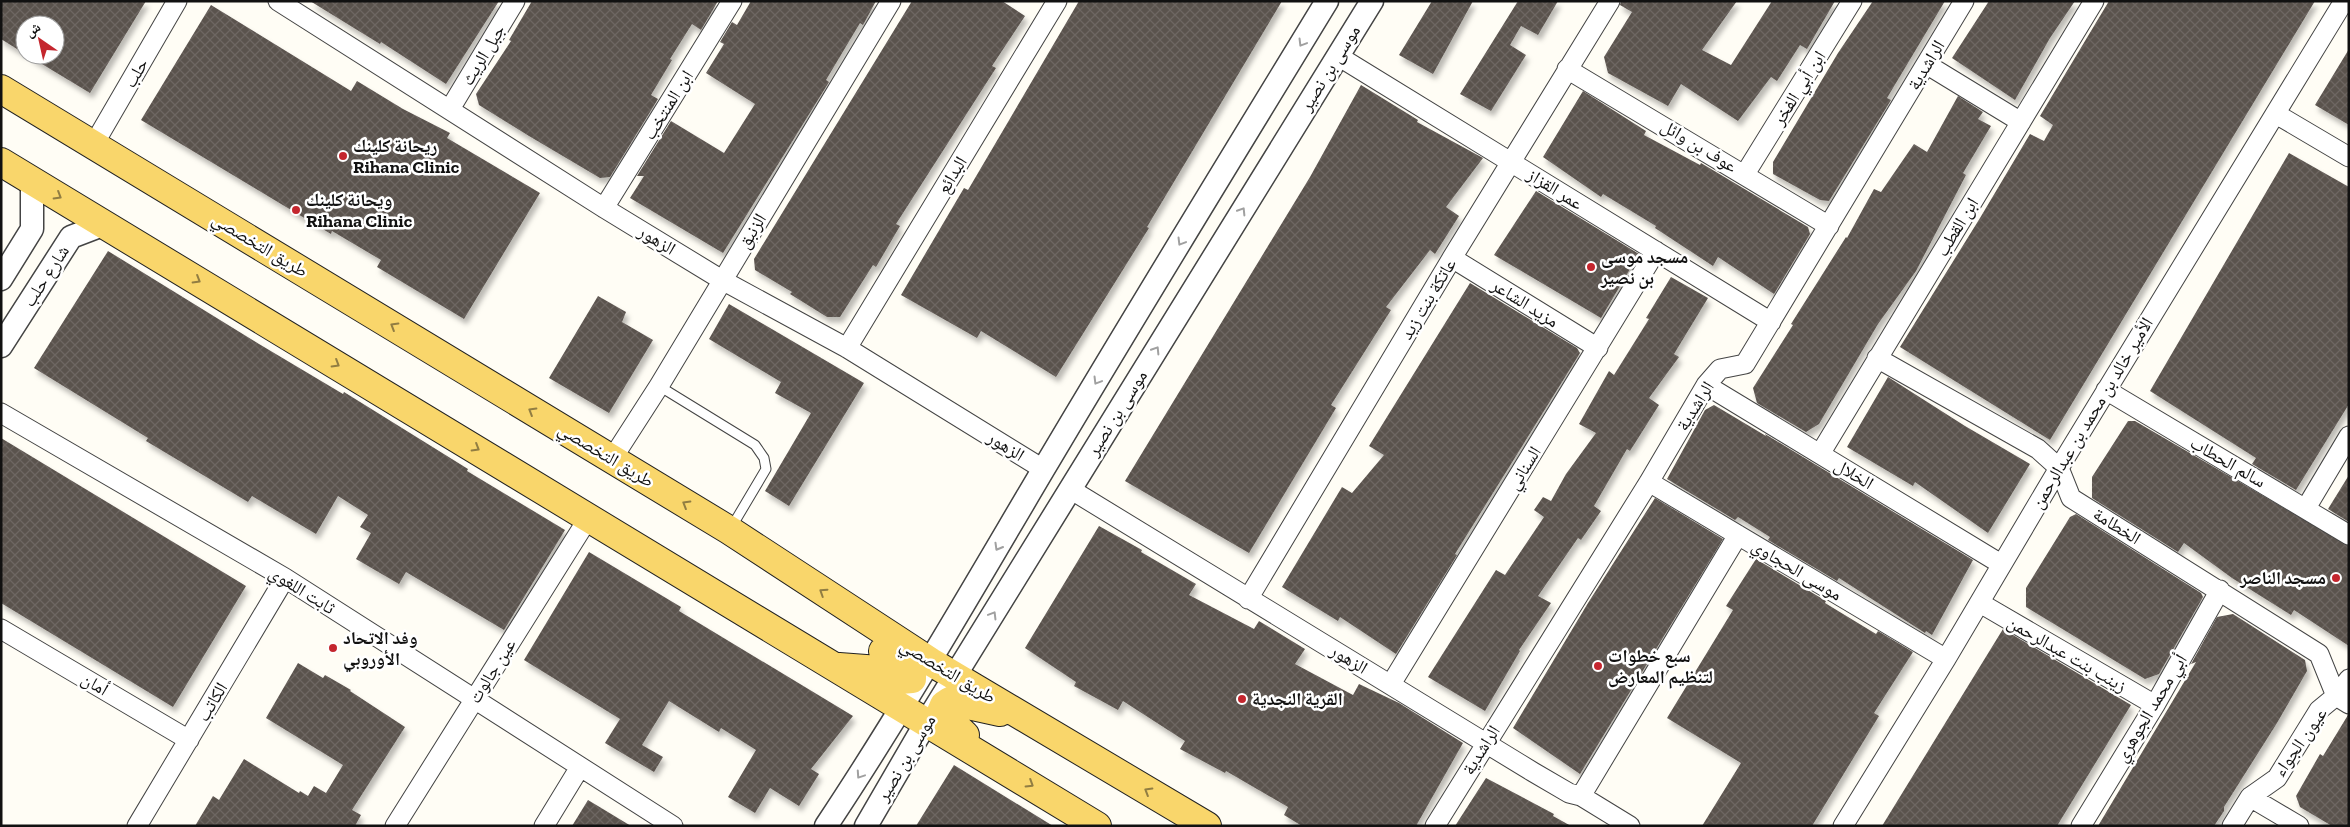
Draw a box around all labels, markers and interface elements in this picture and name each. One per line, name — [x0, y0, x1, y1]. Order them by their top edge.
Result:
north arrow — [15, 15, 65, 65]
text: ش — [22, 18, 44, 41]
street label: جبل الريث — [456, 20, 510, 90]
street label: موسى بن نصير — [1294, 21, 1365, 116]
street label: الراشدية — [1903, 36, 1949, 94]
one-way arrow — [1298, 37, 1308, 46]
street label: ابن أبي الفخر — [1767, 47, 1834, 132]
street label: حلب — [119, 54, 153, 92]
street label: ابن المنتخب — [638, 66, 698, 144]
street label: عوف بن وائل — [1657, 115, 1741, 177]
place label: ريحانة كلينك Rihana Clinic — [353, 135, 460, 178]
marker: ريحانة كلينك Rihana Clinic — [337, 150, 349, 162]
street label: البدائع — [932, 152, 973, 198]
street label: عمر القزاز — [1522, 163, 1587, 215]
one-way arrow — [53, 189, 62, 199]
place label: ويحانة كلينك Rihana Clinic — [306, 189, 413, 232]
street label: ابن القطب — [1931, 193, 1983, 261]
marker: ويحانة كلينك Rihana Clinic — [290, 204, 302, 216]
street label: طريق التخصصي — [206, 208, 312, 285]
one-way arrow — [1235, 208, 1245, 217]
street label: الزنبق — [733, 209, 771, 253]
street label: الزهور — [633, 220, 680, 260]
one-way arrow — [1178, 236, 1188, 245]
street label: شارع حلب — [18, 241, 74, 311]
place label: مسجد موسى بن نصير — [1600, 246, 1688, 289]
street label: عاتكة بنت زيد — [1395, 254, 1461, 344]
marker: مسجد موسى بن نصير — [1585, 261, 1597, 273]
one-way arrow — [192, 273, 201, 283]
street label: مزيد الشاعر — [1486, 273, 1563, 332]
street label: الأمير خالد بن محمد بن عبدالرحمن — [2026, 313, 2158, 513]
one-way arrow — [390, 323, 399, 333]
one-way arrow — [1150, 346, 1160, 355]
one-way arrow — [331, 357, 340, 367]
street label: موسى بن نصير — [1081, 366, 1152, 461]
one-way arrow — [1094, 375, 1104, 384]
street label: الراشدية — [1671, 377, 1719, 435]
one-way arrow — [529, 408, 538, 417]
street label: طريق التخصصي — [552, 418, 658, 495]
street label: الزهور — [982, 426, 1029, 466]
street label: سالم الحطاب — [2186, 432, 2270, 493]
one-way arrow — [470, 441, 479, 451]
street label: السناني — [1502, 442, 1549, 496]
street label: الخلال — [1830, 454, 1878, 494]
one-way arrow — [683, 501, 692, 511]
street label: الخطامة — [2089, 503, 2145, 549]
street label: موسى الحجاوي — [1746, 535, 1846, 609]
one-way arrow — [994, 542, 1004, 551]
street label: ثابت اللغوي — [263, 561, 339, 622]
place label: مسجد الناصر — [2239, 567, 2326, 589]
marker: مسجد الناصر — [2330, 572, 2342, 584]
one-way arrow — [820, 589, 829, 598]
one-way arrow — [987, 611, 997, 620]
street label: زينب بنت عبدالرحمن — [2004, 611, 2130, 697]
place label: وفد الاتحاد الأوروبي — [343, 627, 418, 673]
street label: طريق التخصصي — [894, 634, 1000, 711]
street label: عين جالوت — [464, 635, 520, 707]
street label: الزهور — [1325, 639, 1372, 679]
marker: وفد الاتحاد الأوروبي — [327, 642, 339, 654]
place label: سبع خطوات لتنظيم المعارض — [1608, 645, 1713, 689]
street label: أبي محمد الجوهري — [2110, 650, 2195, 768]
marker: سبع خطوات لتنظيم المعارض — [1592, 660, 1604, 672]
street label: أمان — [78, 667, 112, 701]
street label: الكاتب — [192, 678, 232, 726]
place label: القرية النجدية — [1252, 688, 1343, 710]
marker: القرية النجدية — [1236, 693, 1248, 705]
street label: عيون الجواء — [2268, 703, 2332, 781]
street label: موسى بن نصير — [871, 711, 940, 806]
street label: الراشدية — [1457, 721, 1505, 779]
one-way arrow — [857, 769, 866, 779]
one-way arrow — [1024, 778, 1033, 787]
one-way arrow — [1145, 787, 1154, 797]

